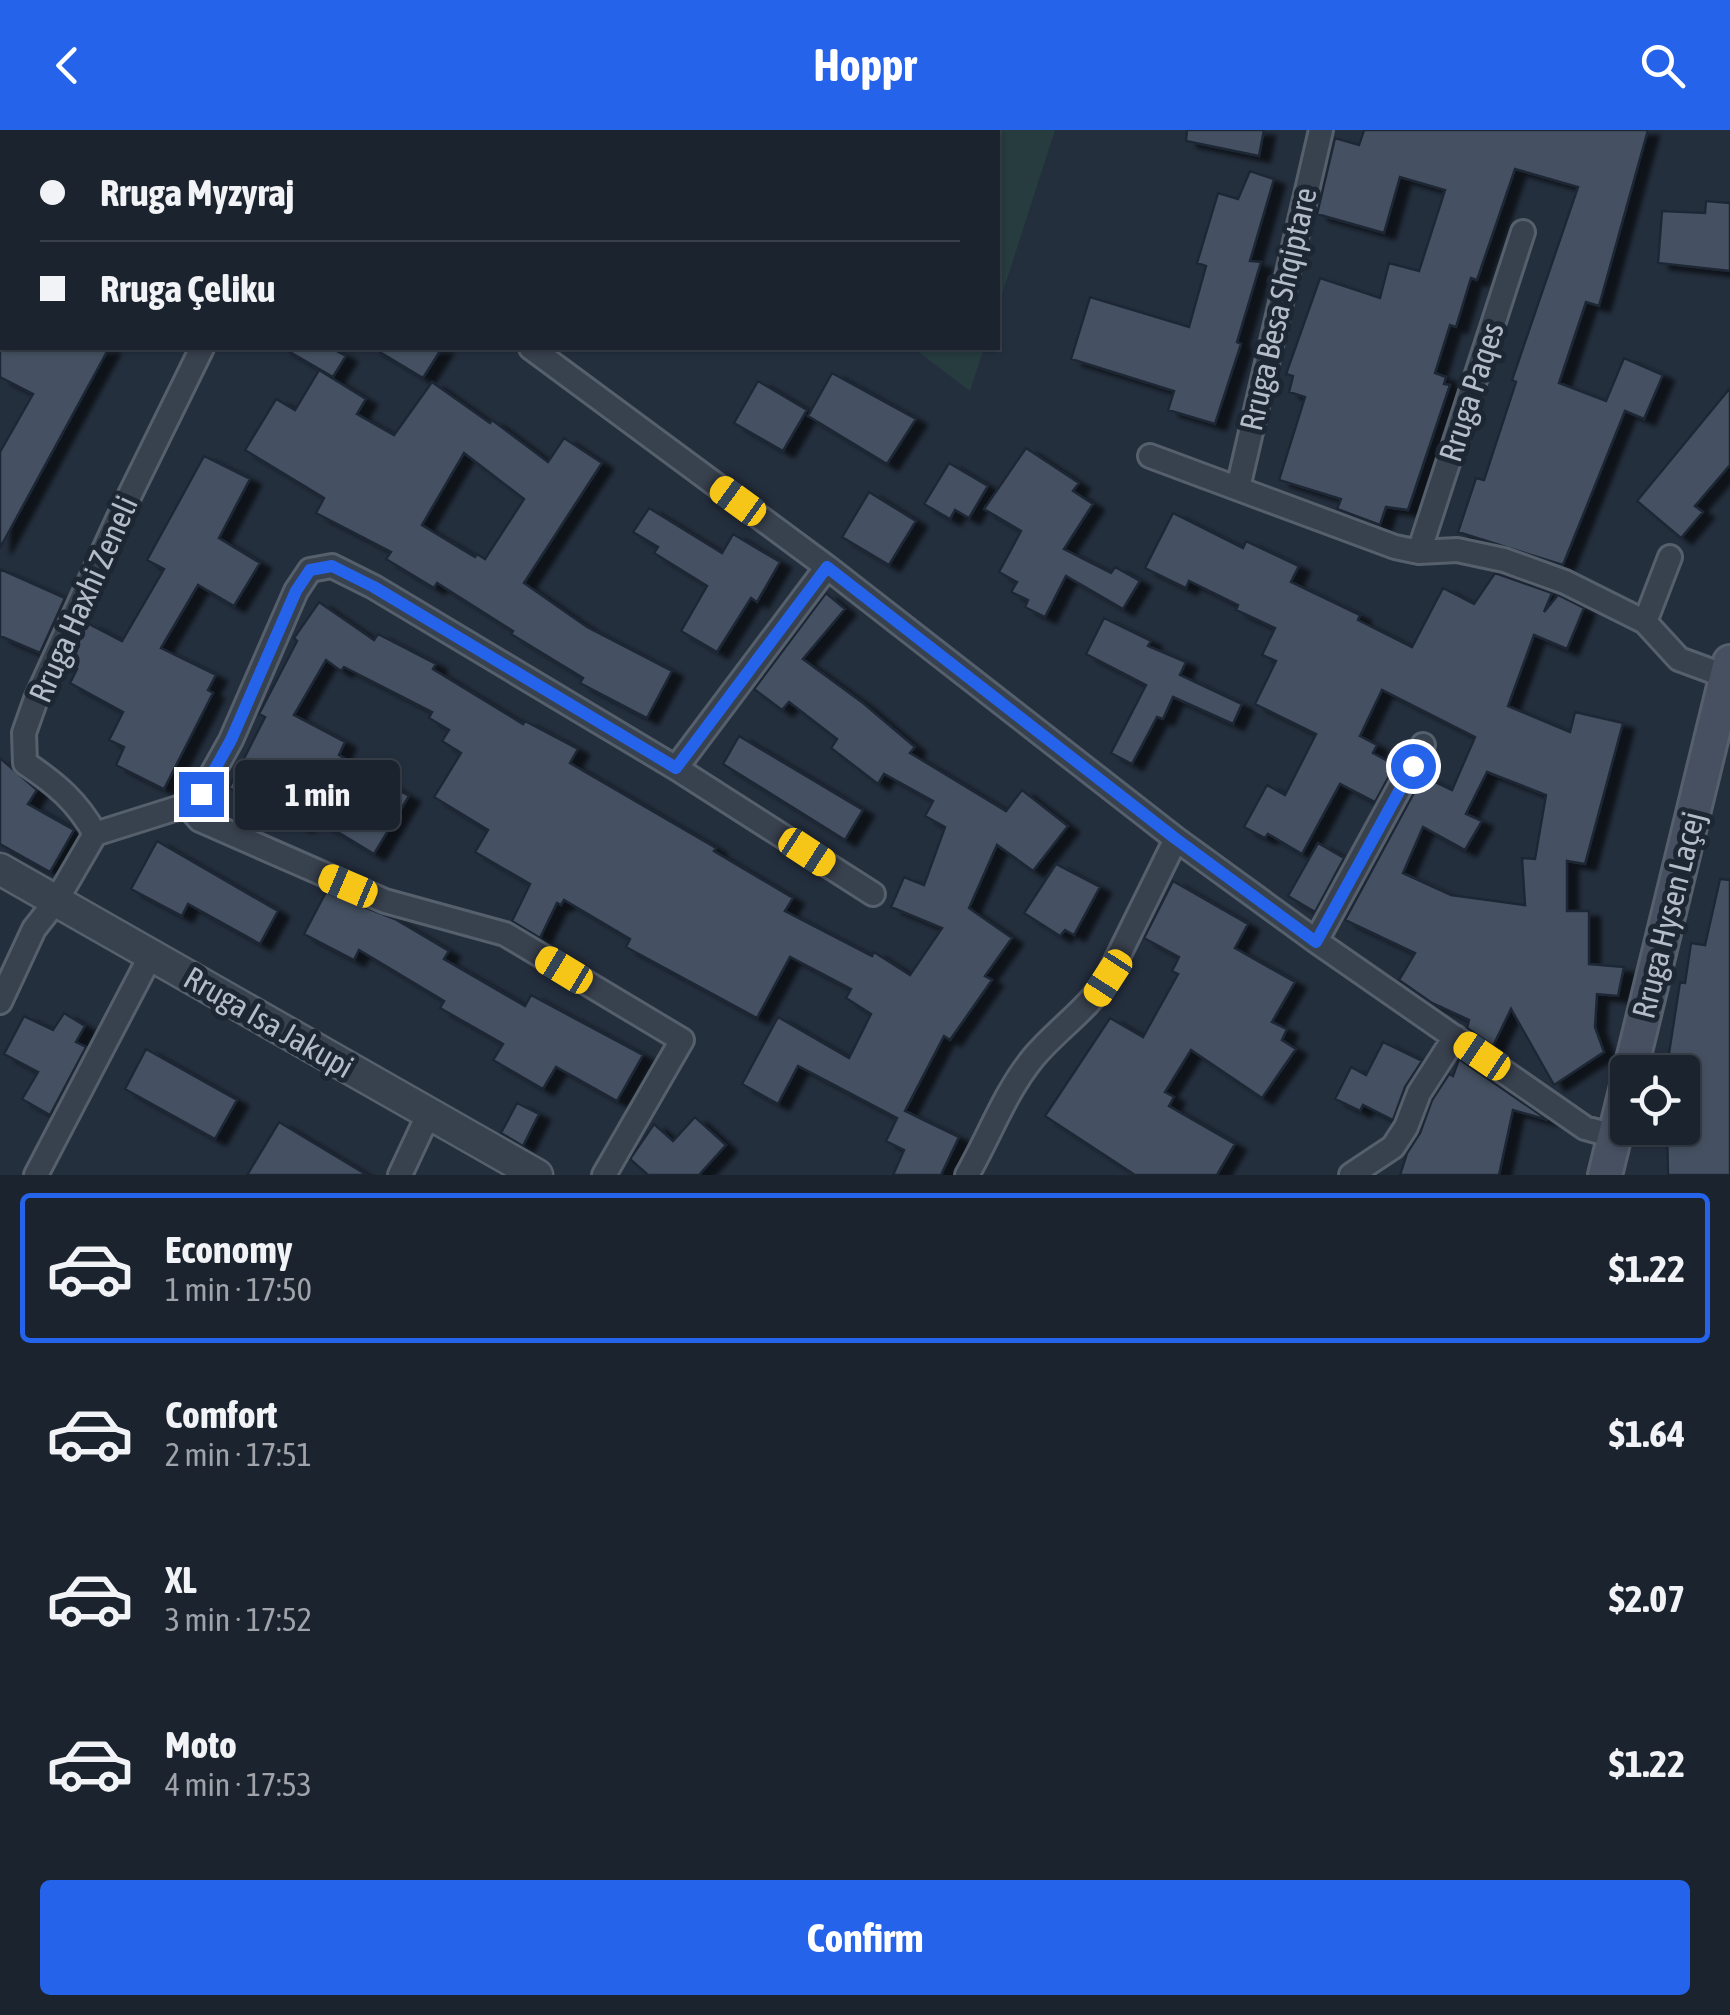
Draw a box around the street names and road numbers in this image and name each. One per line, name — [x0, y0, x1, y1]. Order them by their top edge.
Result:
street label: Rruga Besa Shqiptare — [1232, 184, 1324, 434]
street label: Rruga Paqes — [1431, 318, 1511, 466]
street label: Rruga Haxhi Zeneli — [21, 490, 145, 708]
street label: Rruga Hysen Laçej — [1624, 808, 1712, 1022]
street label: Rruga Isa Jakupi — [178, 959, 360, 1085]

